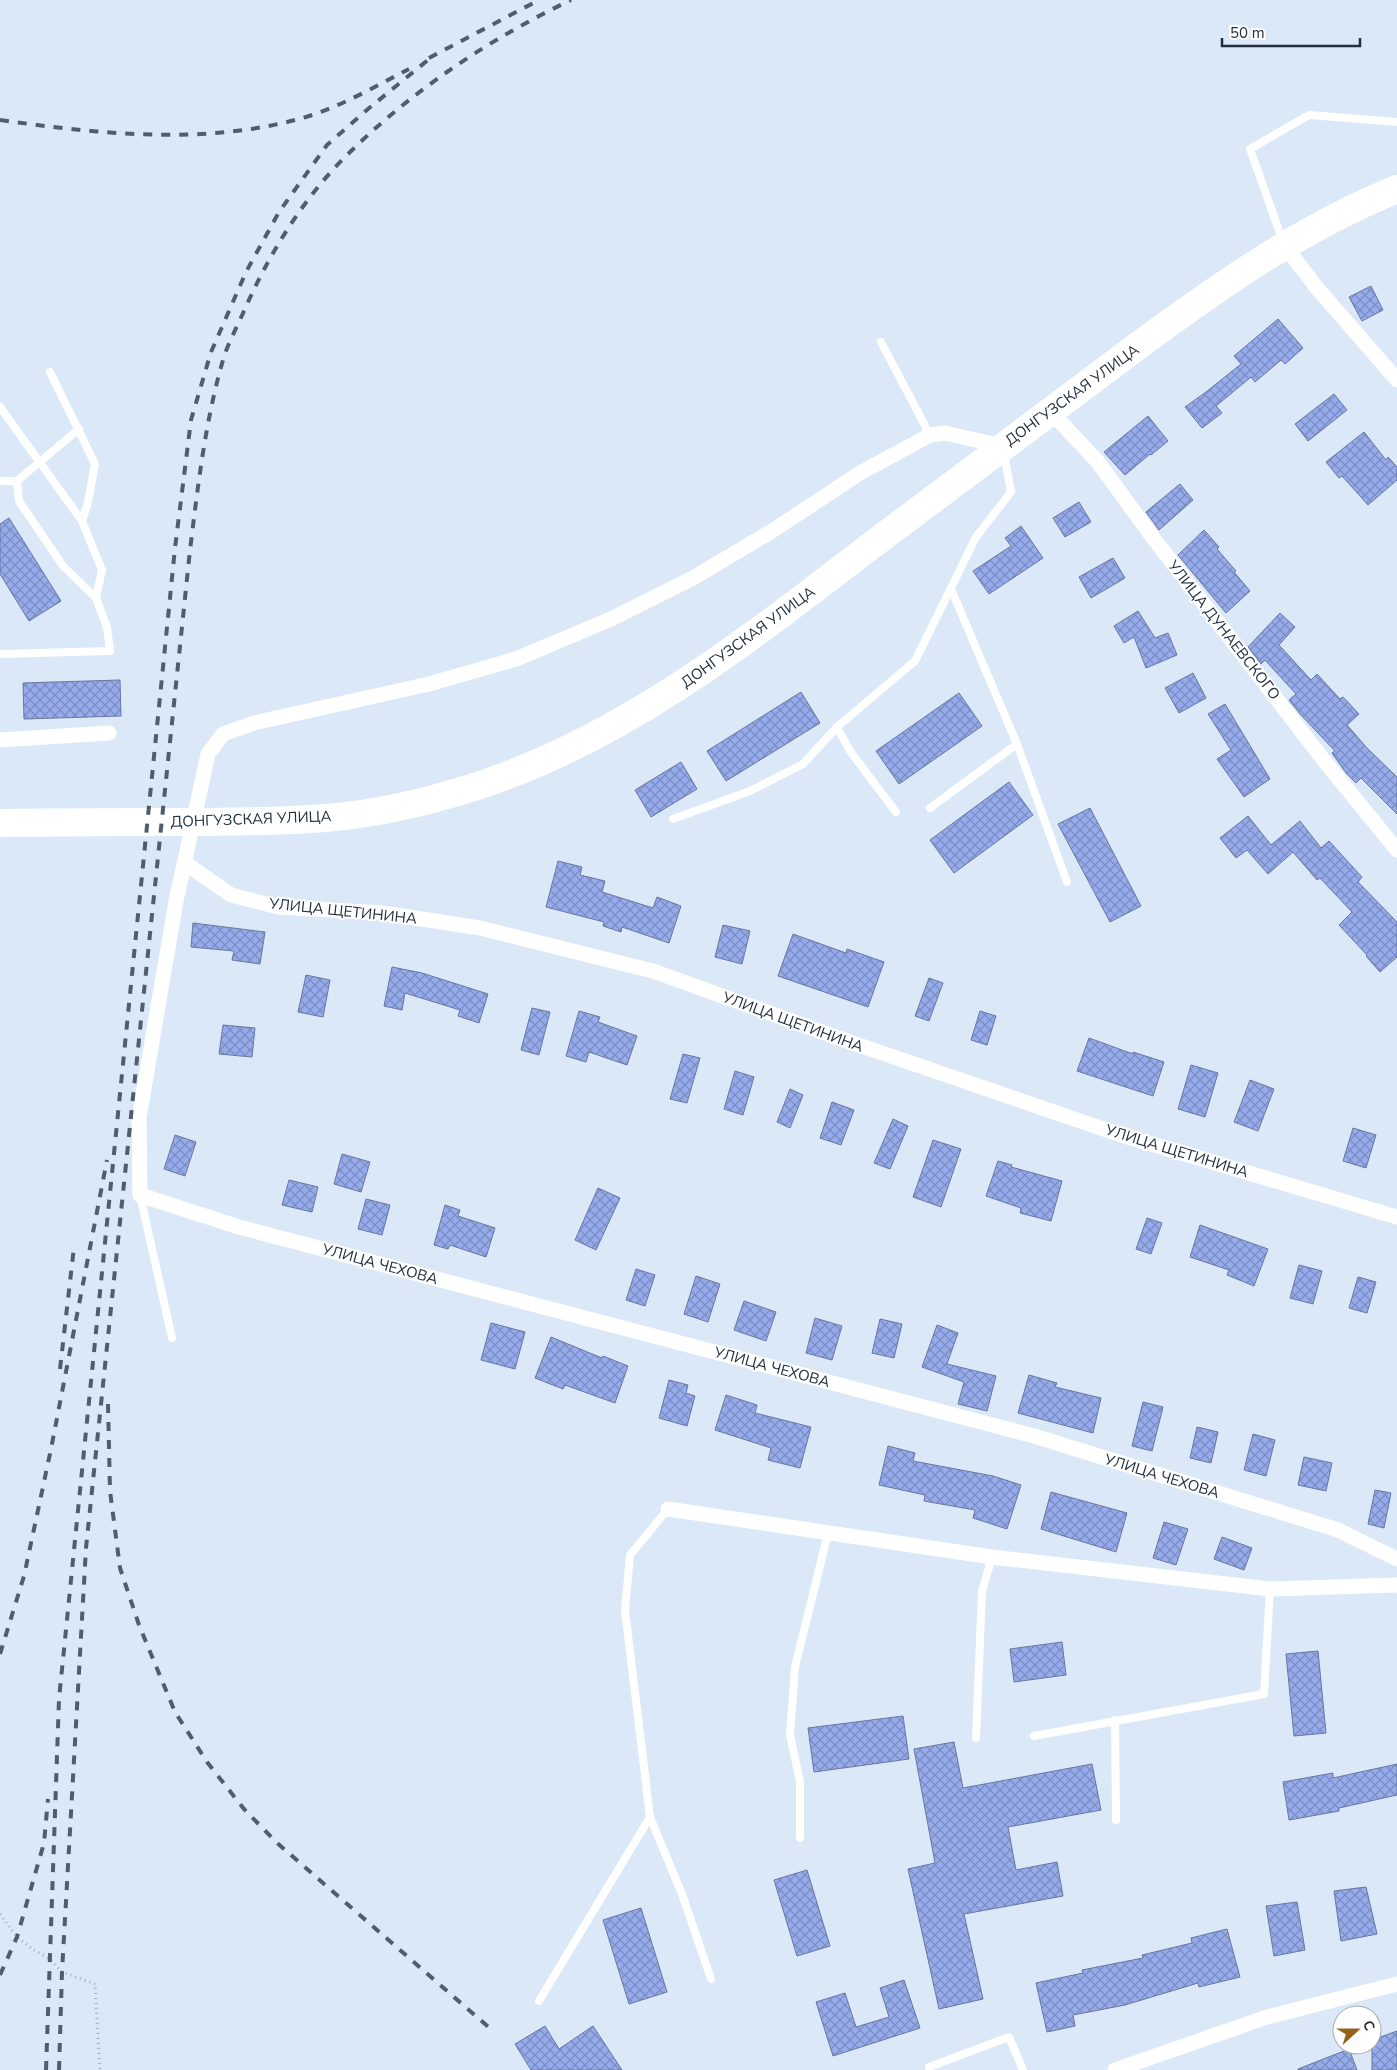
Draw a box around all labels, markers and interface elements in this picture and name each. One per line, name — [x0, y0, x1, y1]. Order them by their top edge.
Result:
scale bar — [1222, 15, 1360, 47]
text: 50 m — [1230, 23, 1265, 43]
street label: ДОНГУЗСКАЯ УЛИЦА — [1001, 340, 1143, 450]
street label: УЛИЦА ДУНАЕВСКОГО — [1163, 555, 1285, 704]
street label: ДОНГУЗСКАЯ УЛИЦА — [677, 582, 819, 692]
street label: ДОНГУЗСКАЯ УЛИЦА — [170, 806, 332, 832]
street label: УЛИЦА ЩЕТИНИНА — [267, 893, 418, 929]
street label: УЛИЦА ЩЕТИНИНА — [719, 987, 866, 1057]
street label: УЛИЦА ЩЕТИНИНА — [1102, 1119, 1251, 1182]
street label: УЛИЦА ЧЕХОВА — [319, 1239, 440, 1289]
street label: УЛИЦА ЧЕХОВА — [711, 1342, 832, 1392]
street label: УЛИЦА ЧЕХОВА — [1101, 1449, 1222, 1503]
north arrow — [1332, 2005, 1382, 2055]
text: С — [1358, 2018, 1379, 2034]

